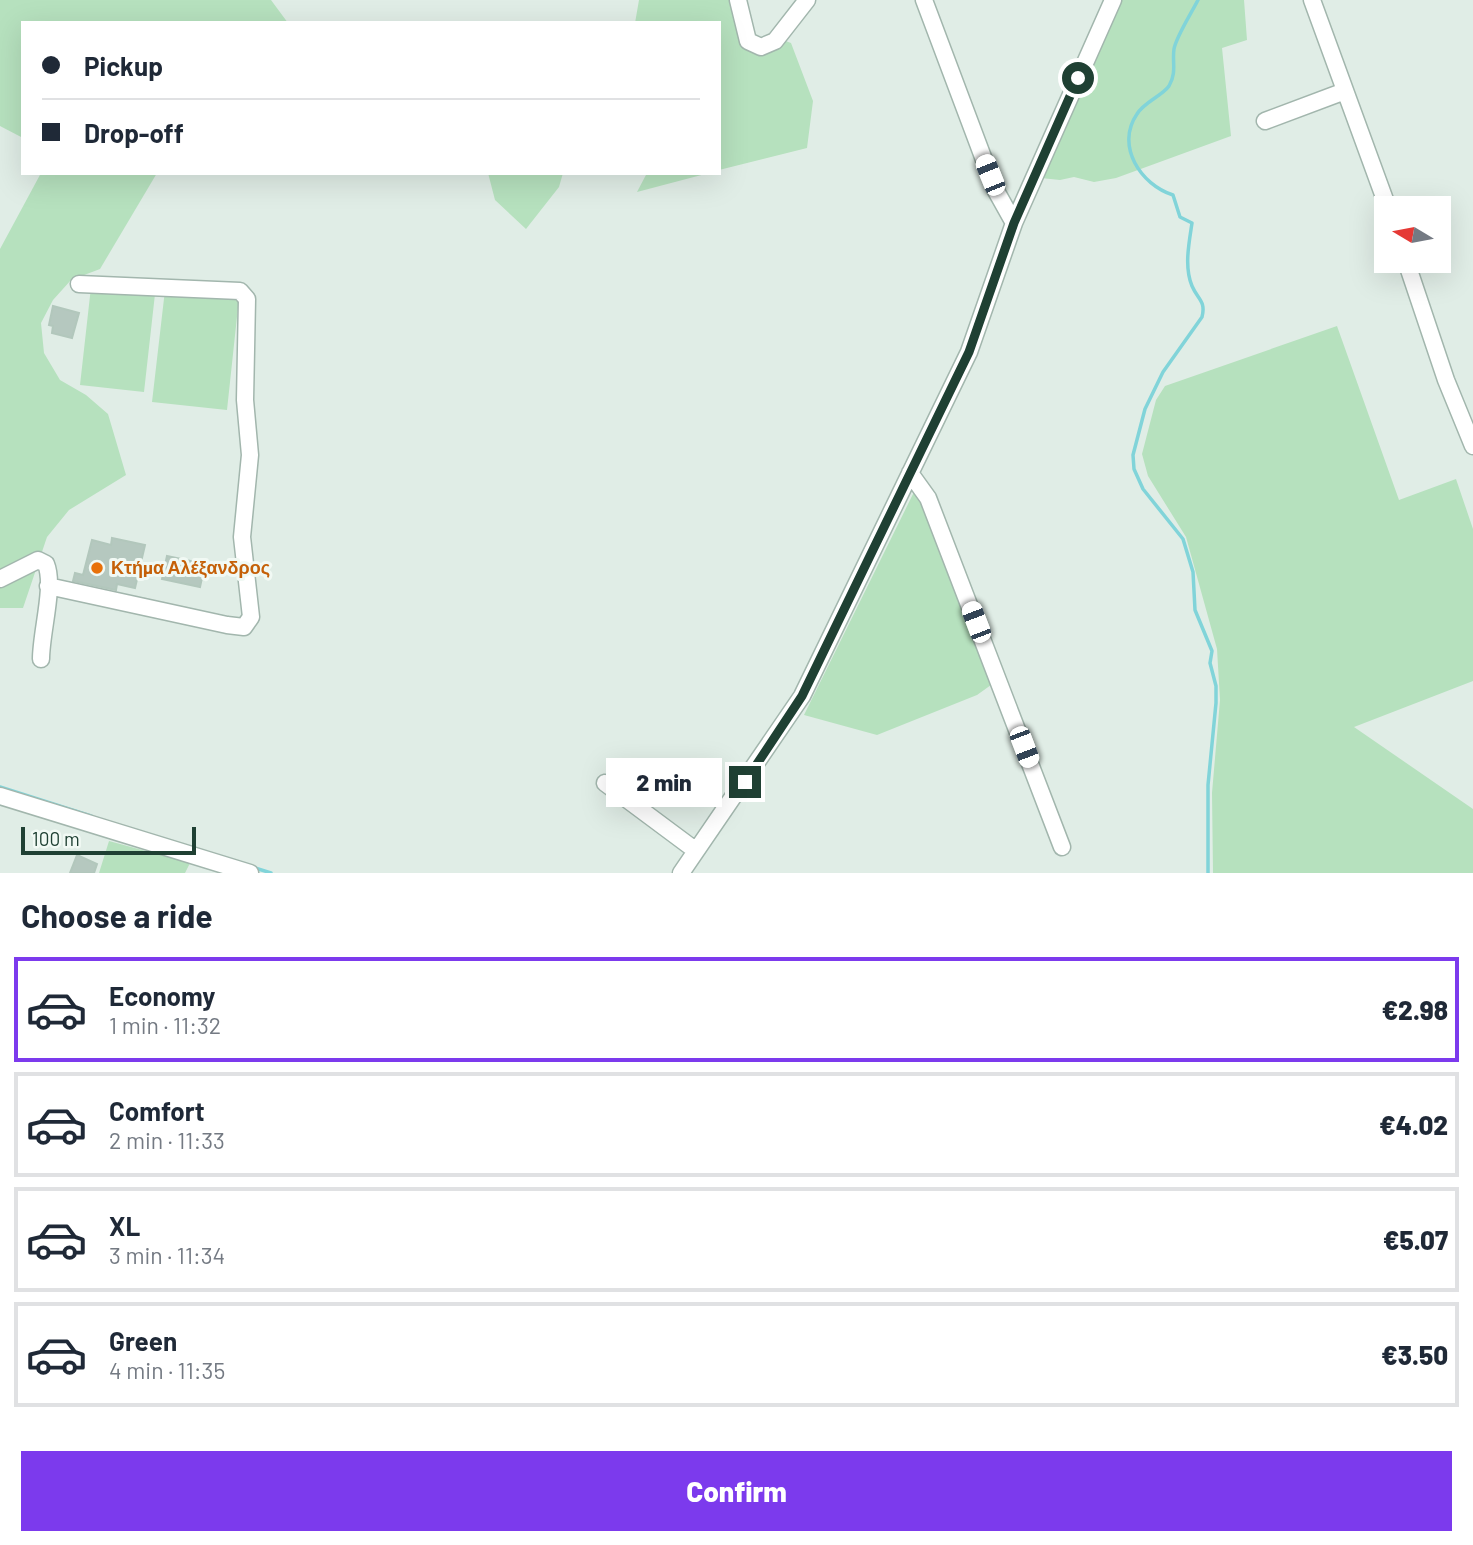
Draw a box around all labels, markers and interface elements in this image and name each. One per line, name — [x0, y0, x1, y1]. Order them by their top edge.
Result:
text: Pickup — [84, 50, 163, 81]
route start — [1062, 62, 1094, 94]
text: Drop-off — [84, 117, 184, 148]
car — [973, 152, 1008, 198]
north arrow — [1374, 196, 1451, 273]
map controls — [1374, 196, 1451, 273]
place label: Κτήμα Αλέξανδρος — [111, 556, 270, 579]
marker: Κτήμα Αλέξανδρος — [89, 560, 105, 576]
car — [959, 599, 994, 645]
car — [1007, 724, 1042, 770]
callout: 2 min — [605, 758, 720, 806]
route end — [729, 766, 761, 798]
text: 2 min — [636, 768, 692, 796]
scale bar — [21, 824, 196, 856]
text: 100 m — [32, 827, 80, 850]
text: Choose a ride — [21, 896, 213, 934]
icon: car — [25, 978, 88, 1041]
text: Economy — [109, 980, 215, 1011]
text: €2.98 — [1382, 994, 1448, 1025]
text: 1 min · 11:32 — [109, 1011, 221, 1039]
icon: car — [25, 1093, 88, 1156]
text: Comfort — [109, 1095, 205, 1126]
text: €4.02 — [1379, 1109, 1448, 1140]
text: 2 min · 11:33 — [109, 1126, 225, 1154]
icon: car — [25, 1208, 88, 1271]
text: XL — [109, 1210, 140, 1241]
text: €5.07 — [1383, 1224, 1448, 1255]
text: 3 min · 11:34 — [109, 1241, 225, 1269]
icon: car — [25, 1323, 88, 1386]
text: Green — [109, 1325, 177, 1356]
text: €3.50 — [1381, 1339, 1448, 1370]
text: 4 min · 11:35 — [109, 1356, 225, 1384]
button: Confirm — [21, 1451, 1452, 1531]

